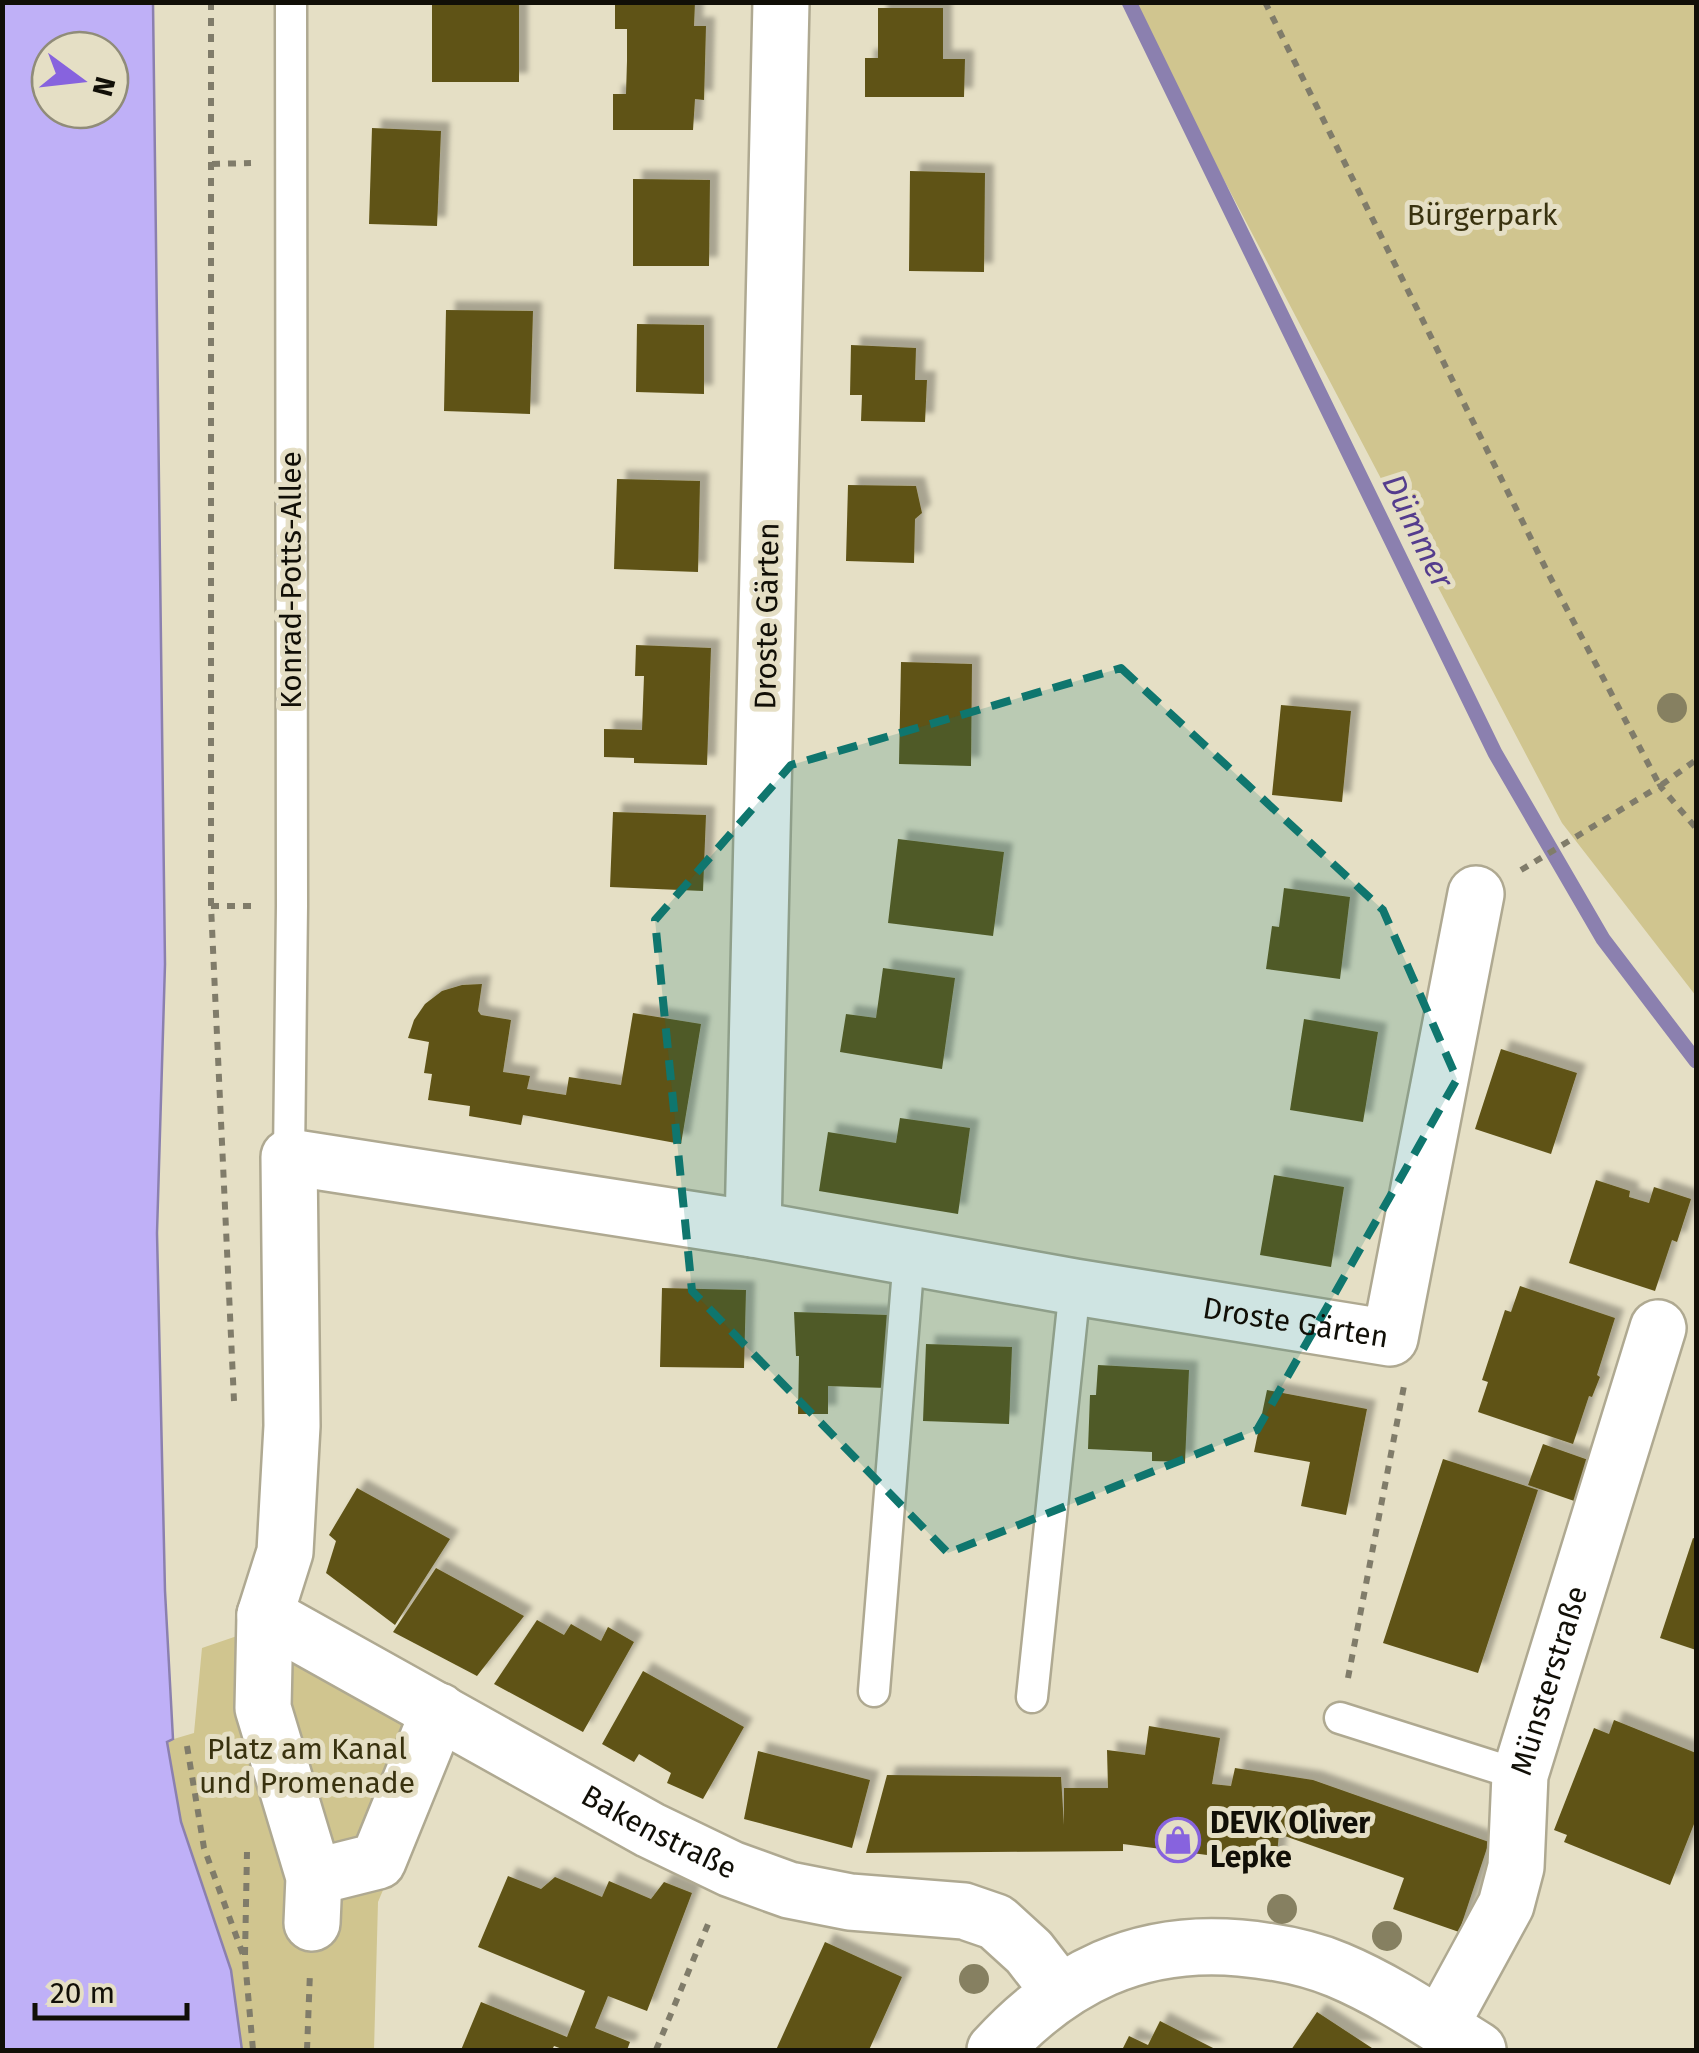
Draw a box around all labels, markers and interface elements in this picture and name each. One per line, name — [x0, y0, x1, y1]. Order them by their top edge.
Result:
north arrow — [30, 30, 130, 130]
text: N — [85, 73, 122, 100]
park label: Bürgerpark — [1407, 197, 1558, 233]
street label: Konrad-Potts-Allee — [273, 451, 309, 709]
water label: Dümmer — [1374, 468, 1463, 596]
street label: Droste Gärten — [747, 522, 787, 710]
street label: Droste Gärten — [1200, 1290, 1391, 1355]
street label: Münsterstraße — [1503, 1582, 1595, 1780]
park label: Platz am Kanal und Promenade — [199, 1731, 415, 1801]
street label: Bakenstraße — [575, 1777, 742, 1887]
place label: DEVK Oliver Lepke — [1210, 1805, 1371, 1875]
shop icon: DEVK Oliver Lepke — [1155, 1817, 1201, 1863]
scale bar — [35, 1958, 188, 2020]
text: 20 m — [50, 1975, 115, 2011]

